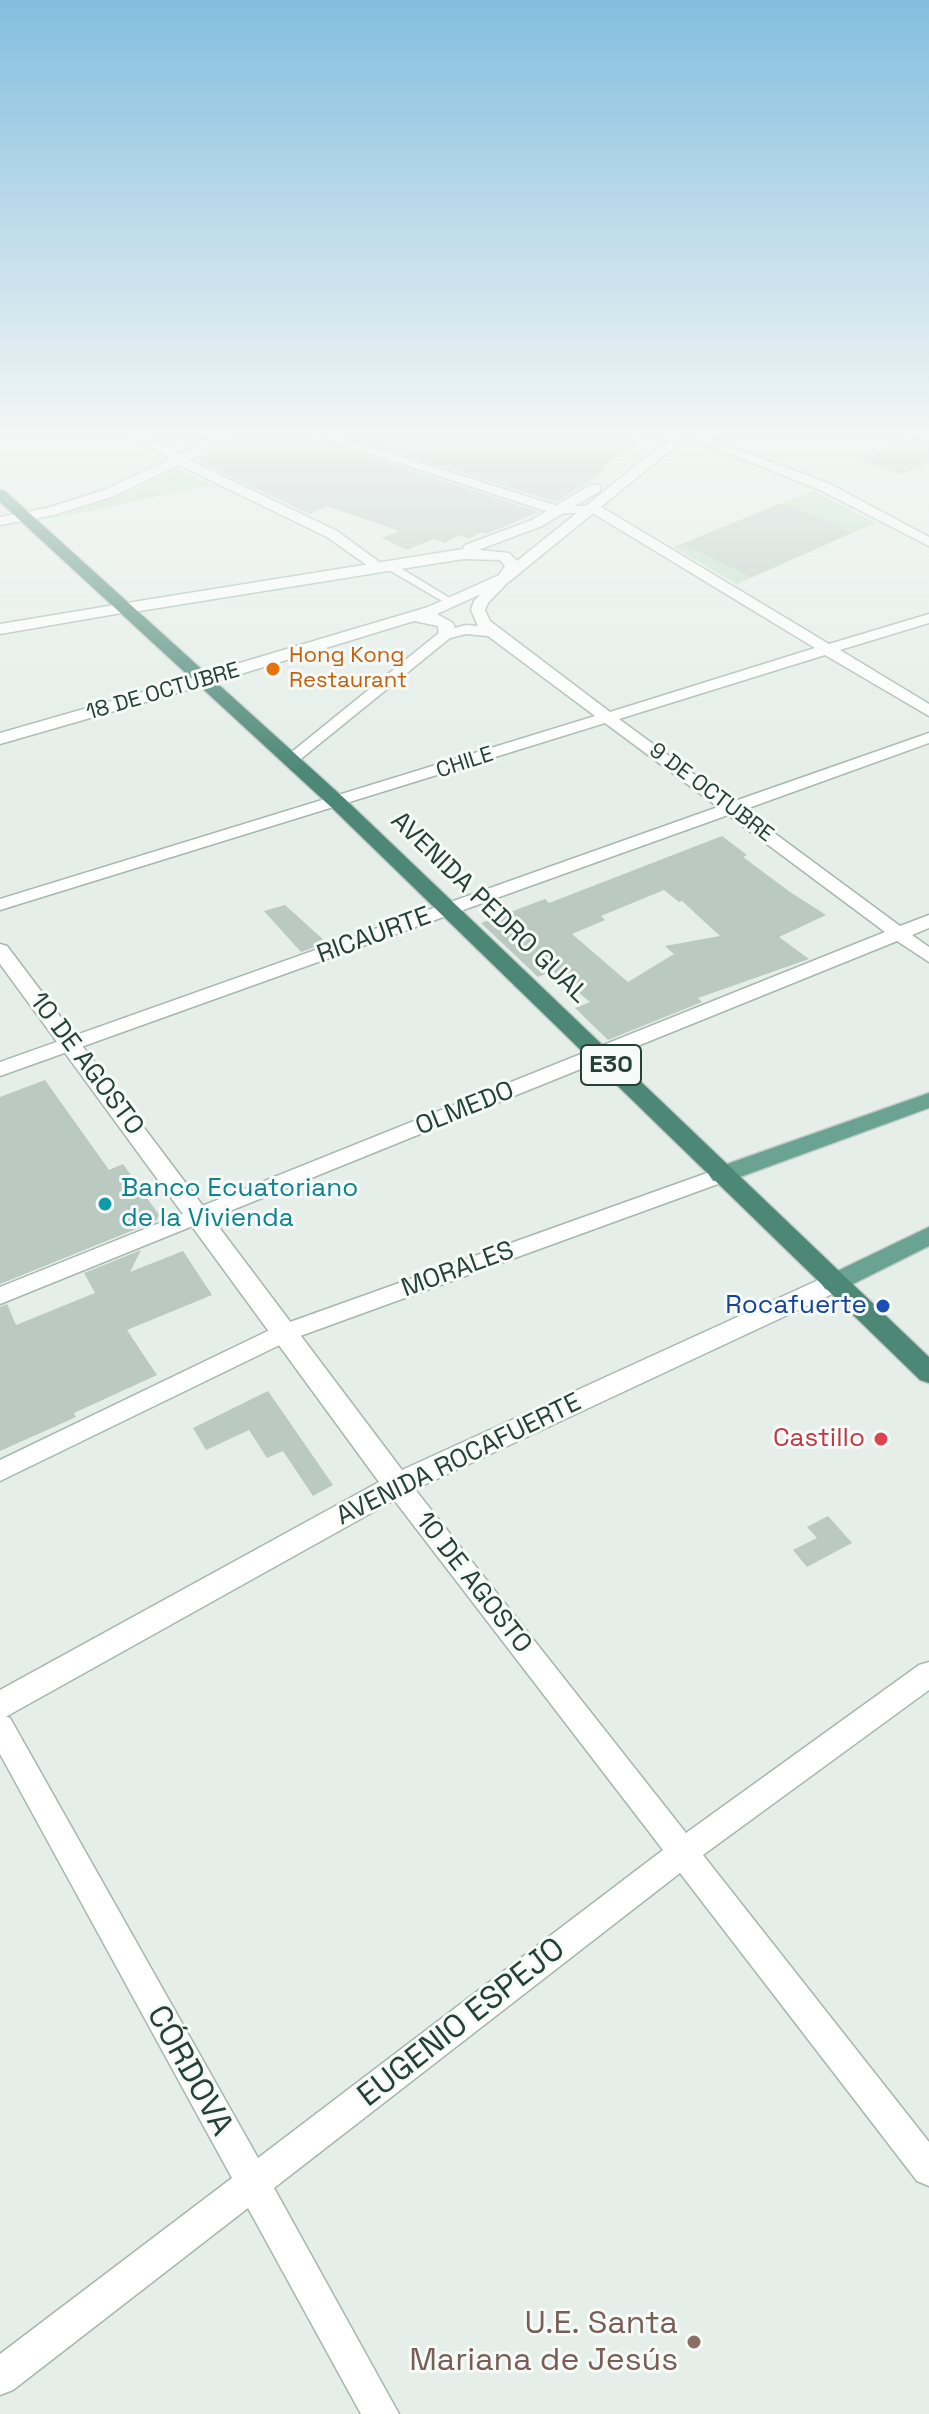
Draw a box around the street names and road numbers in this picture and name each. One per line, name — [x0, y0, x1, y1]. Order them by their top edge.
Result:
street label: 18 DE OCTUBRE — [83, 658, 243, 726]
street label: 9 DE OCTUBRE — [644, 738, 778, 848]
street label: CHILE — [433, 741, 497, 785]
street label: AVENIDA PEDRO GUAL — [384, 806, 594, 1010]
street label: RICAURTE — [313, 901, 435, 971]
street label: 10 DE AGOSTO — [22, 987, 150, 1141]
road number: E30 — [581, 1045, 641, 1085]
street label: OLMEDO — [411, 1075, 519, 1143]
street label: MORALES — [397, 1235, 519, 1305]
street label: AVENIDA ROCAFUERTE — [332, 1387, 586, 1533]
street label: 10 DE AGOSTO — [408, 1506, 538, 1660]
street label: EUGENIO ESPEJO — [351, 1930, 573, 2116]
street label: CÓRDOVA — [138, 1999, 240, 2143]

